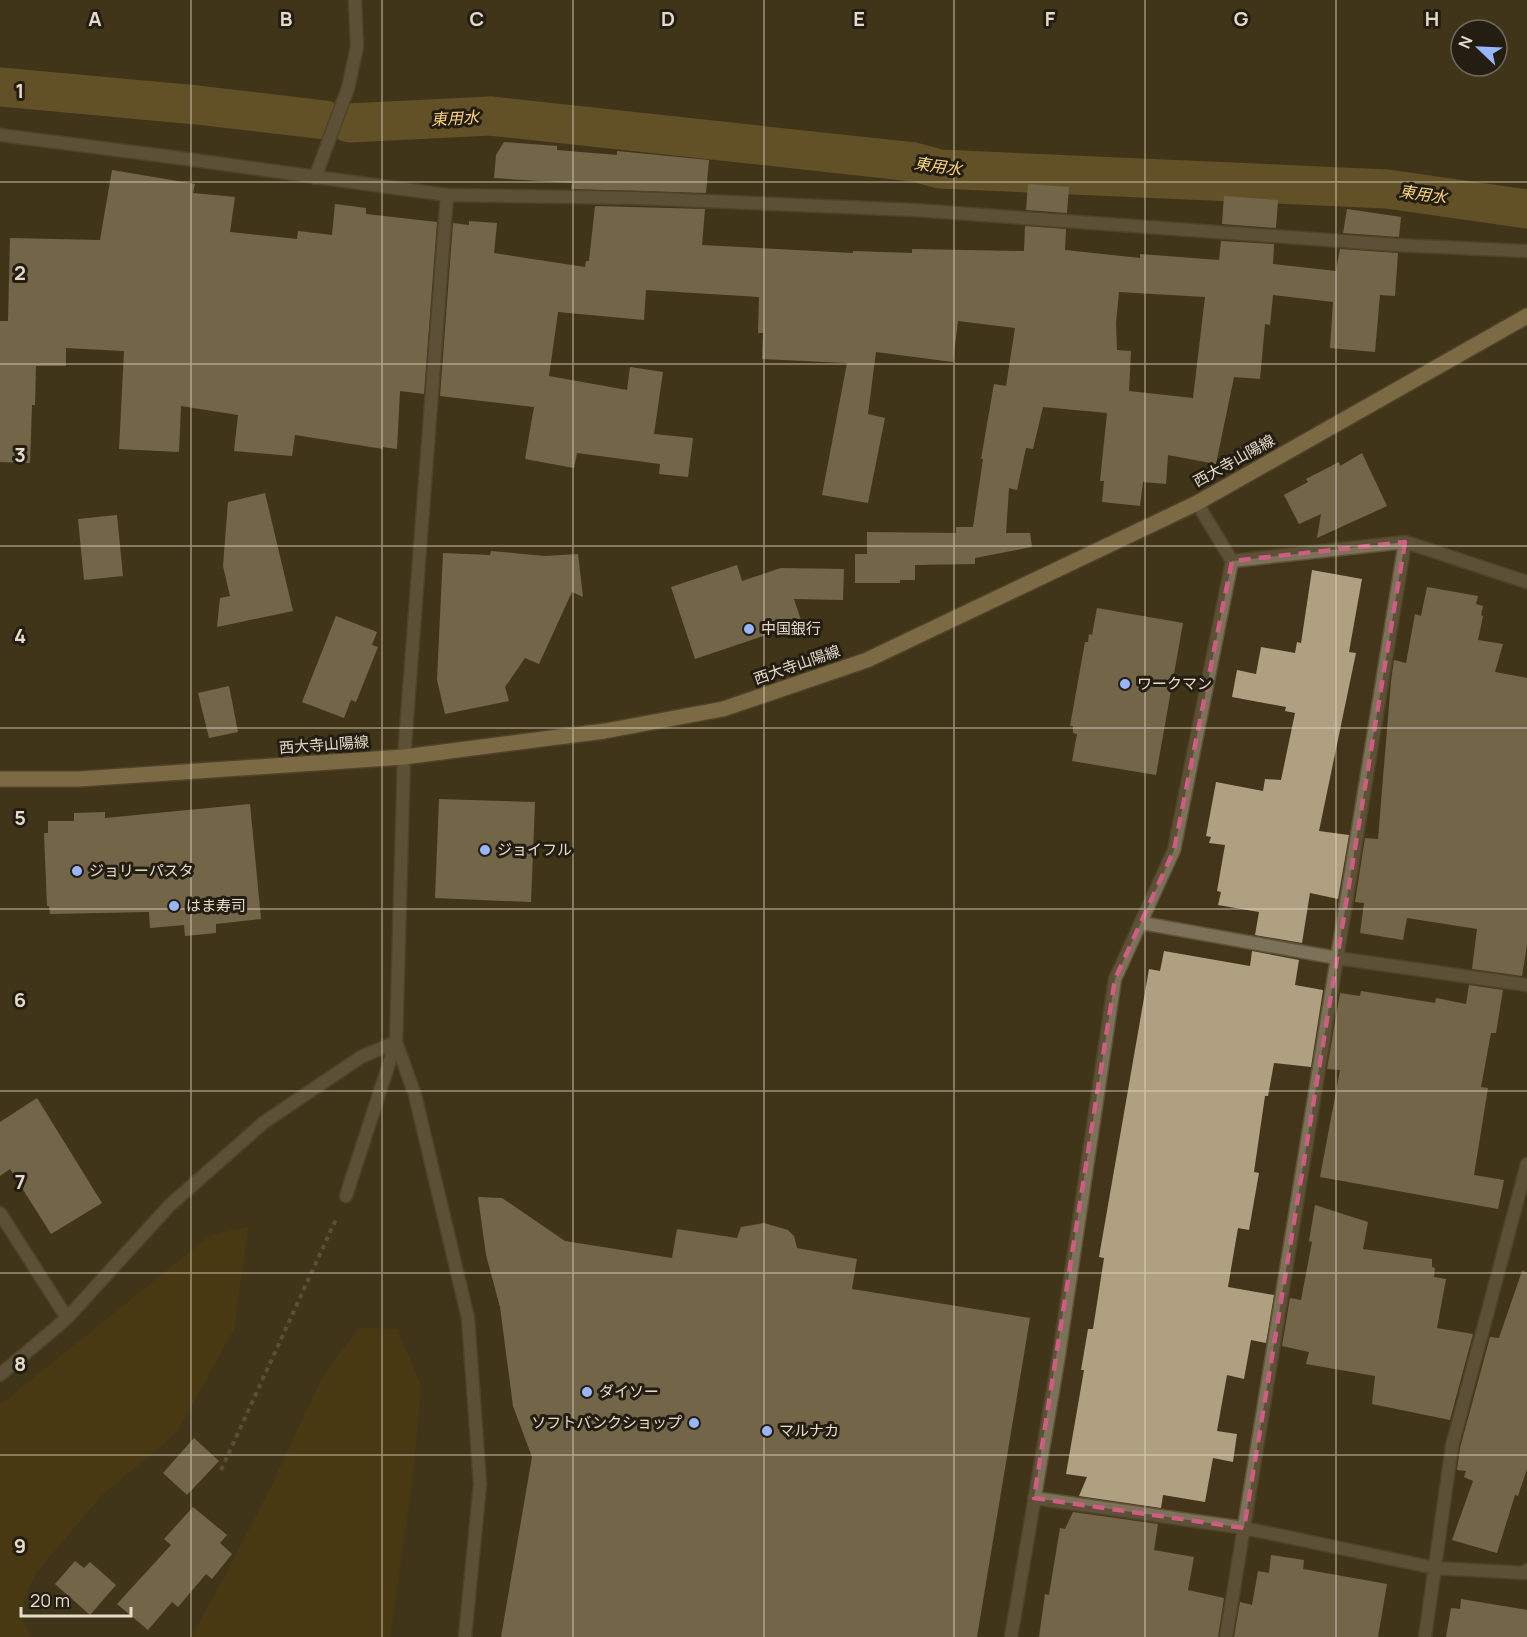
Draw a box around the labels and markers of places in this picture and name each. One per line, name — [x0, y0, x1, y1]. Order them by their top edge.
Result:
place label: 中国銀行 — [761, 618, 821, 639]
marker: 中国銀行 — [742, 622, 756, 636]
place label: ワークマン — [1137, 673, 1212, 694]
marker: ワークマン — [1118, 677, 1132, 691]
place label: ジョイフル — [497, 839, 572, 860]
marker: ジョイフル — [478, 843, 492, 857]
place label: ジョリーパスタ — [89, 860, 194, 881]
marker: ジョリーパスタ — [70, 864, 84, 878]
place label: はま寿司 — [186, 895, 246, 916]
marker: はま寿司 — [167, 899, 181, 913]
place label: ダイソー — [599, 1381, 659, 1402]
marker: ダイソー — [580, 1385, 594, 1399]
place label: ソフトバンクショップ — [531, 1412, 682, 1433]
marker: ソフトバンクショップ — [687, 1416, 701, 1430]
place label: マルナカ — [779, 1420, 839, 1441]
marker: マルナカ — [760, 1424, 774, 1438]

